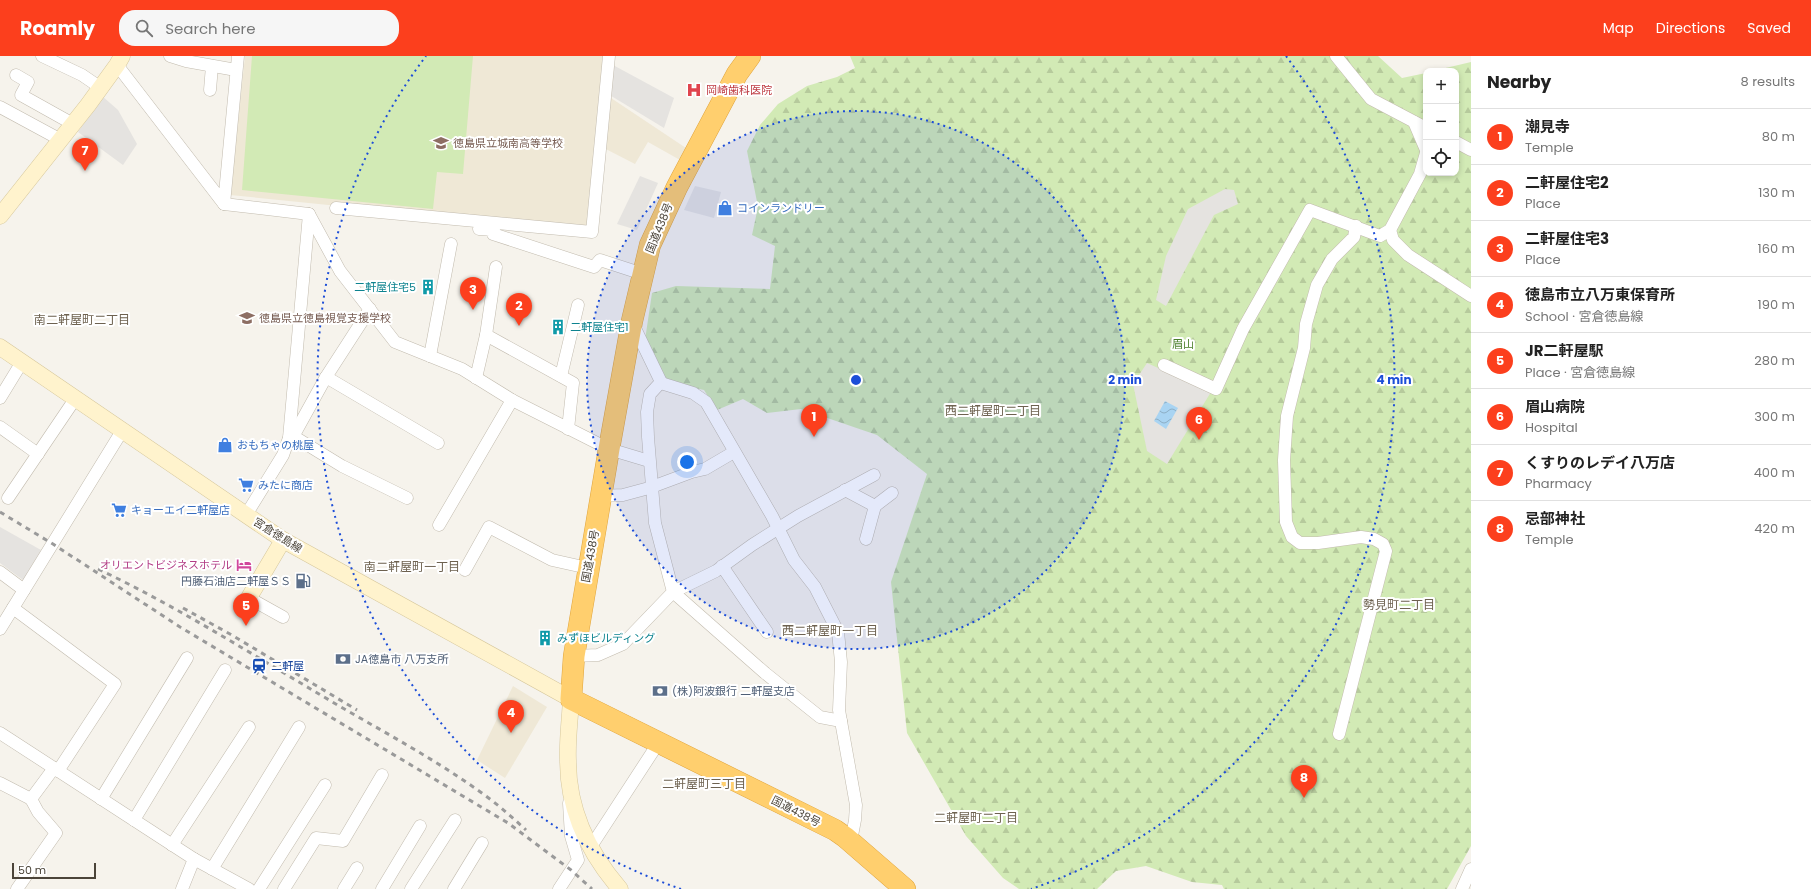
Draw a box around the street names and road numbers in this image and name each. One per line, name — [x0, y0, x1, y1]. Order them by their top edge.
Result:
street label: 国道438号 — [642, 200, 676, 256]
street label: 宮倉徳島線 — [250, 514, 306, 556]
street label: 国道438号 — [577, 528, 603, 584]
street label: 国道438号 — [769, 792, 823, 830]

